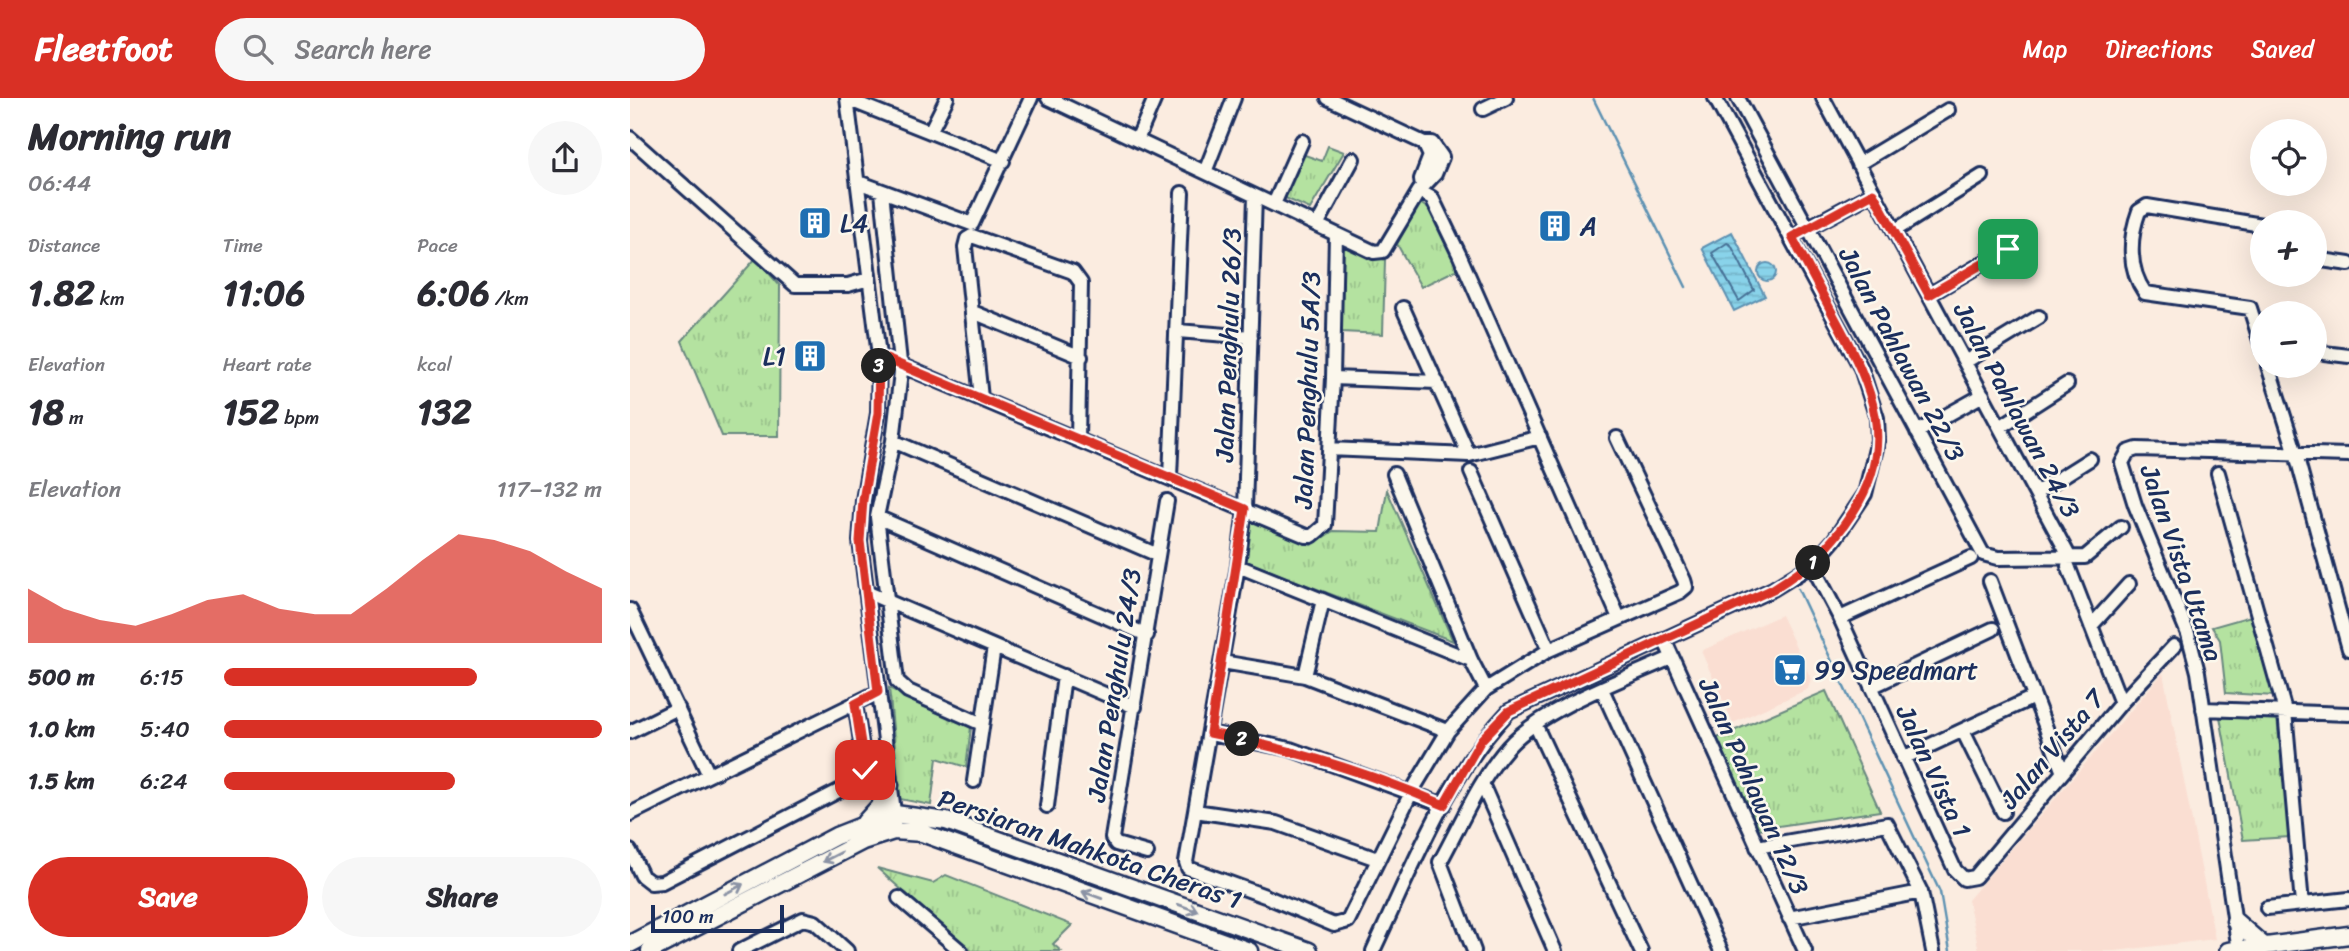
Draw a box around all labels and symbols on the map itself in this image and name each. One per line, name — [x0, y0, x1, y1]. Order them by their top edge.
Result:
place label: L4 — [840, 200, 868, 246]
place label: A — [1579, 203, 1597, 249]
building icon: L4 — [796, 204, 834, 242]
building icon: A — [1536, 207, 1574, 245]
pin — [1978, 219, 2038, 279]
street label: Jalan Penghulu 26/3 — [1201, 227, 1255, 464]
street label: Jalan Pahlawan 22/3 — [1825, 237, 1978, 470]
street label: Jalan Penghulu 5A/3 — [1280, 271, 1334, 510]
street label: Jalan Pahlawan 24/3 — [1940, 293, 2093, 526]
place label: L1 — [763, 333, 786, 379]
building icon: L1 — [791, 337, 829, 375]
pin: 3 — [862, 348, 896, 384]
street label: Jalan Vista Utama — [2126, 457, 2237, 668]
pin: 1 — [1796, 546, 1830, 580]
street label: Jalan Penghulu 24/3 — [1073, 565, 1155, 806]
place label: 99 Speedmart — [1814, 647, 1978, 693]
supermarket icon: 99 Speedmart — [1771, 651, 1809, 689]
street label: Jalan Pahlawan 12/3 — [1685, 669, 1823, 902]
street label: Jalan Vista 7 — [1987, 677, 2118, 820]
street label: Jalan Vista 1 — [1883, 696, 1985, 845]
pin: 2 — [1224, 722, 1260, 756]
pin — [835, 740, 895, 800]
street label: Persiaran Mahkota Cheras 1 — [932, 775, 1248, 923]
one-way arrow — [822, 851, 842, 865]
one-way arrow — [723, 882, 744, 896]
one-way arrow — [1082, 888, 1104, 900]
scale bar — [651, 902, 784, 934]
one-way arrow — [1176, 902, 1198, 915]

